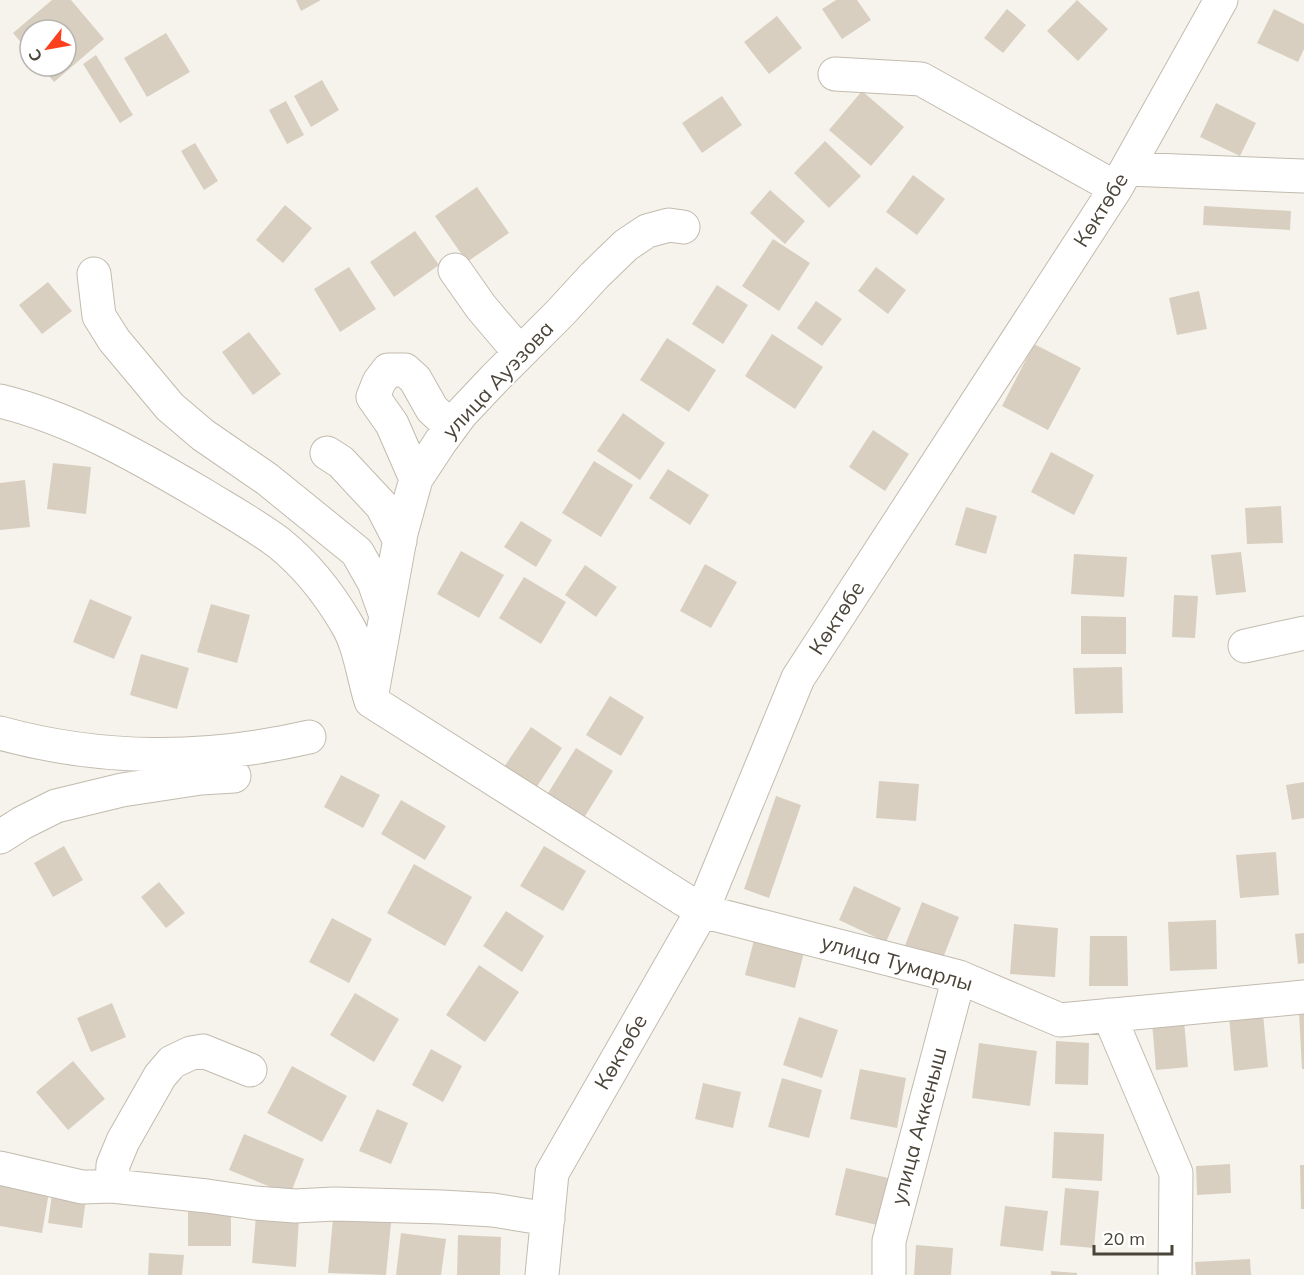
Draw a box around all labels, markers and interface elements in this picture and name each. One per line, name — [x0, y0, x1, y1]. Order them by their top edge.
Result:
north arrow — [18, 18, 78, 78]
text: С — [24, 46, 47, 66]
street label: Көктөбе — [1067, 167, 1133, 251]
street label: улица Ауэзова — [436, 315, 558, 444]
street label: Көктөбе — [803, 576, 870, 659]
street label: улица Тумарлы — [818, 928, 976, 996]
street label: Көктөбе — [588, 1009, 652, 1094]
street label: улица Аккеныш — [885, 1044, 952, 1207]
scale bar — [1094, 1218, 1172, 1256]
text: 20 m — [1103, 1227, 1145, 1250]

